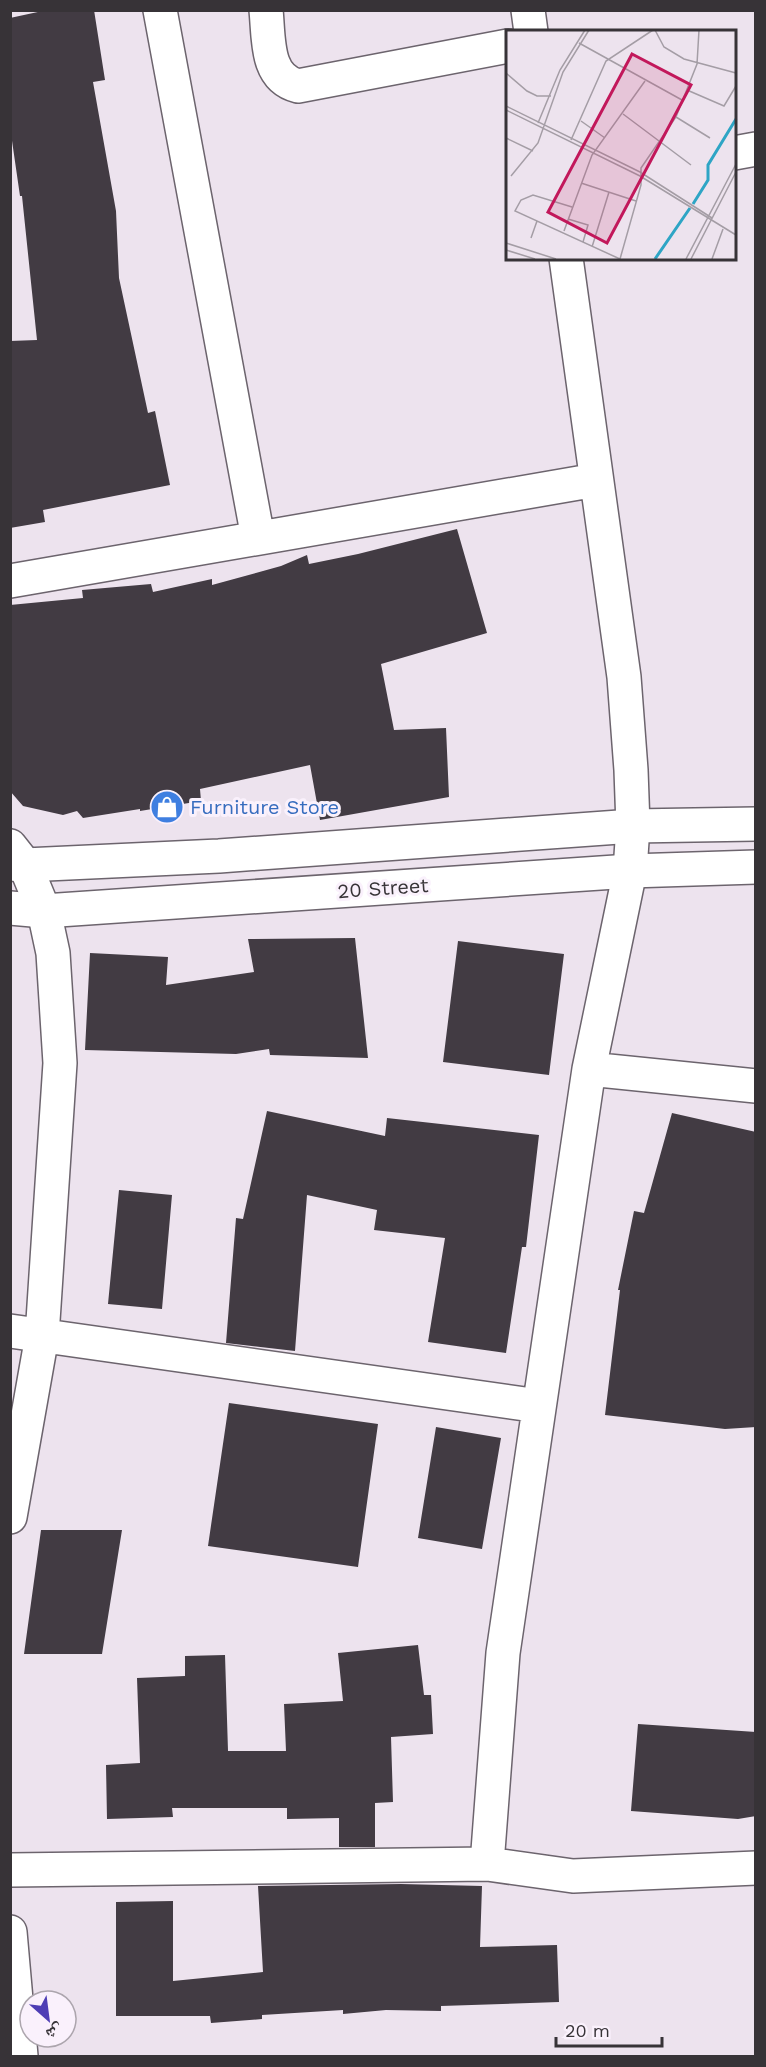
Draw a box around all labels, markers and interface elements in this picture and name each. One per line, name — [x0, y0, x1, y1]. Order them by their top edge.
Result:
inset map — [506, 30, 736, 260]
shop icon: Furniture Store — [149, 789, 185, 825]
place label: Furniture Store — [190, 795, 339, 819]
street label: 20 Street — [337, 873, 430, 903]
north arrow — [18, 1989, 78, 2049]
scale bar — [556, 2010, 662, 2048]
text: ش — [43, 2019, 67, 2044]
text: 20 m — [565, 2020, 610, 2041]

